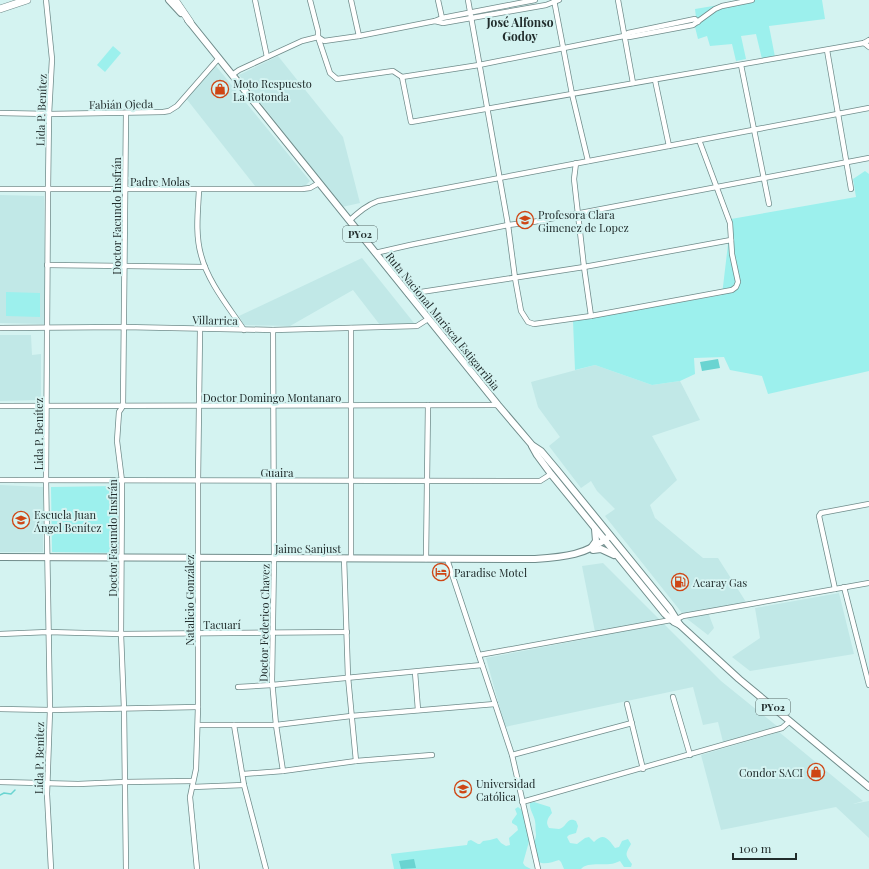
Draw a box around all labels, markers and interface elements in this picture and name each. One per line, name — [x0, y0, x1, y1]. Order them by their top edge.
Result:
district label: José Alfonso Godoy — [485, 14, 554, 44]
street label: Lida P. Benítez — [32, 74, 50, 146]
place label: Moto Respuesto La Rotonda — [233, 76, 312, 104]
shop icon: Moto Respuesto La Rotonda — [210, 79, 230, 99]
street label: Fabián Ojeda — [89, 96, 154, 112]
street label: Doctor Facundo Insfrán — [109, 157, 124, 275]
street label: Padre Molas — [130, 174, 190, 189]
place label: Profesora Clara Gimenez de Lopez — [538, 207, 629, 235]
school or university icon: Profesora Clara Gimenez de Lopez — [515, 210, 535, 230]
road number: PY02 — [343, 226, 377, 242]
street label: Ruta Nacional Mariscal Estigarribia — [383, 249, 504, 394]
street label: Villarrica — [191, 312, 238, 328]
street label: Doctor Domingo Montanaro — [203, 390, 341, 405]
street label: Lida P. Benítez — [31, 398, 46, 470]
street label: Guaira — [260, 465, 294, 480]
street label: Doctor Facundo Insfrán — [105, 479, 120, 597]
place label: Escuela Juan Ángel Benítez — [33, 507, 101, 535]
school or university icon: Escuela Juan Ángel Benítez — [11, 510, 31, 530]
street label: Jaime Sanjust — [274, 541, 341, 556]
street label: Natalicio González — [182, 555, 197, 645]
hotel icon: Paradise Motel — [431, 562, 451, 582]
street label: Doctor Federico Chavez — [255, 564, 273, 682]
place label: Paradise Motel — [454, 565, 527, 580]
fuel station icon: Acaray Gas — [670, 572, 690, 592]
place label: Acaray Gas — [692, 575, 747, 590]
street label: Tacuarí — [203, 617, 241, 632]
road number: PY02 — [756, 699, 790, 715]
street label: Lida P. Benítez — [31, 722, 47, 794]
shop icon: Condor SACI — [806, 762, 826, 782]
place label: Condor SACI — [739, 765, 803, 780]
place label: Universidad Católica — [476, 776, 536, 804]
school or university icon: Universidad Católica — [453, 779, 473, 799]
scale bar — [733, 835, 796, 861]
text: 100 m — [739, 840, 772, 856]

